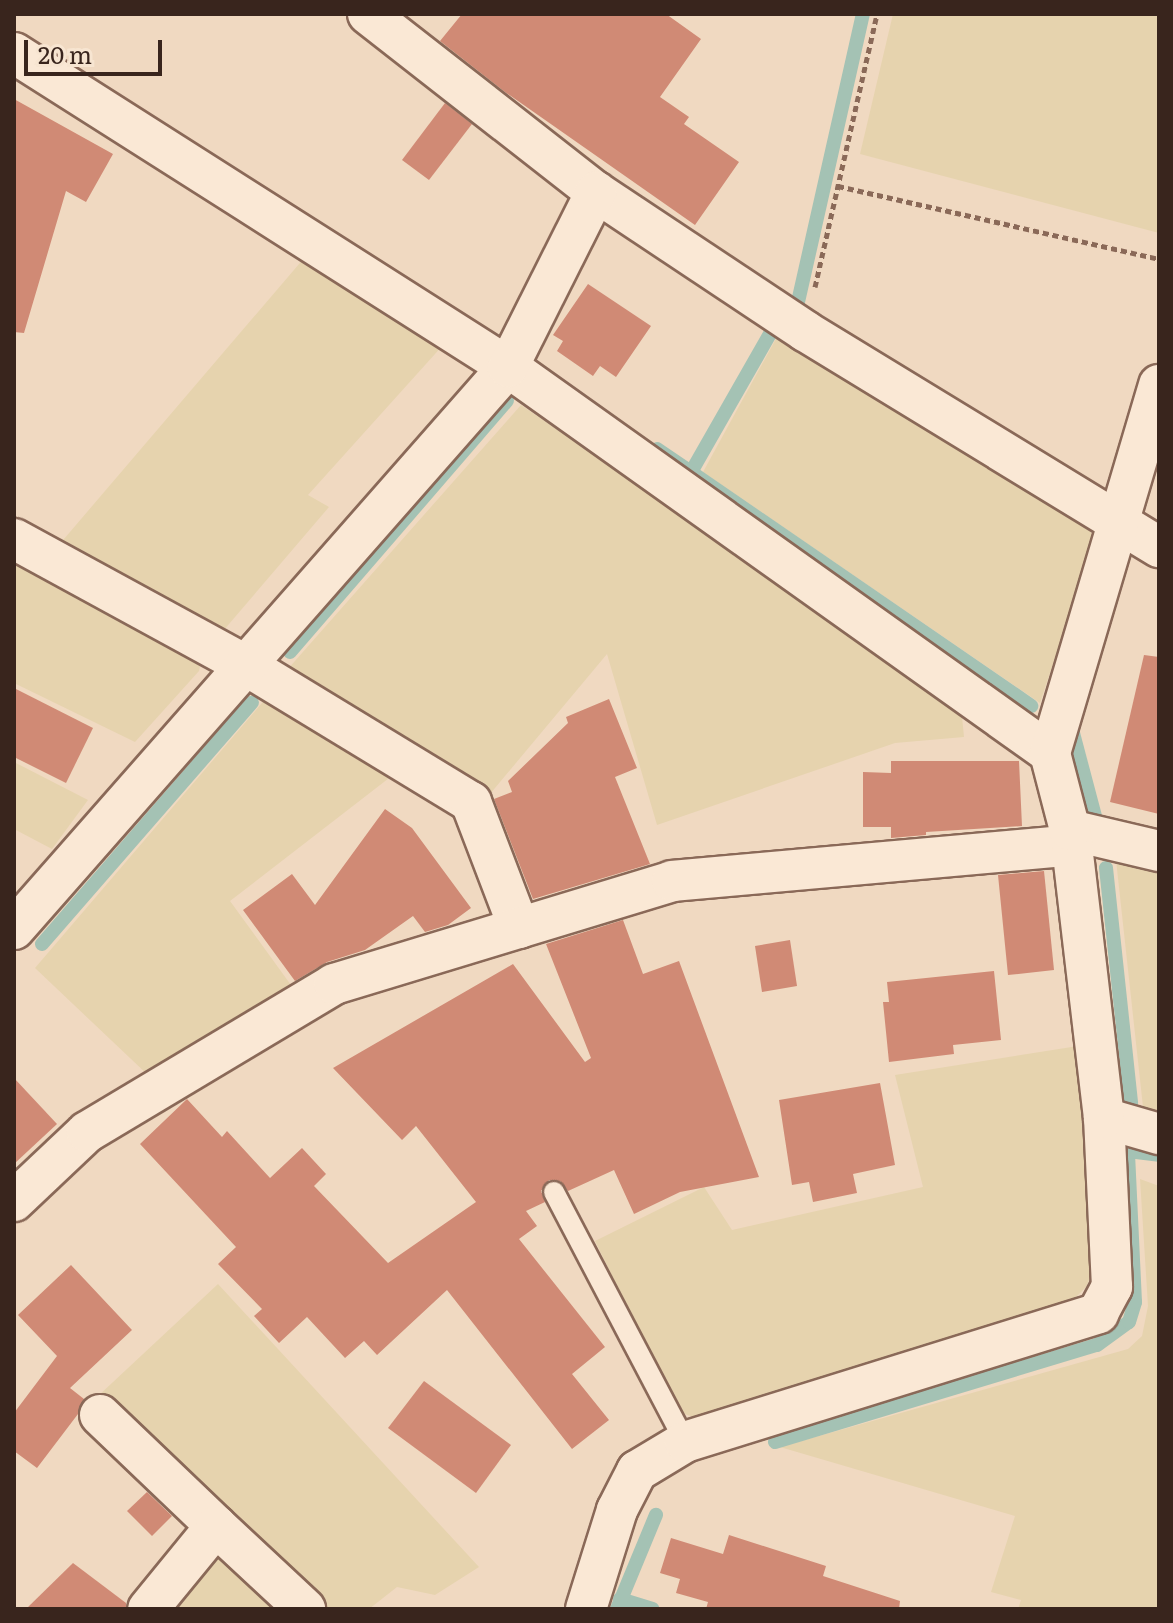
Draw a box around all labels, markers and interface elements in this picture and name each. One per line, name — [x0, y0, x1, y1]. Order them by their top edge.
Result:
scale bar — [28, 24, 166, 74]
text: 20 m — [38, 36, 92, 71]

